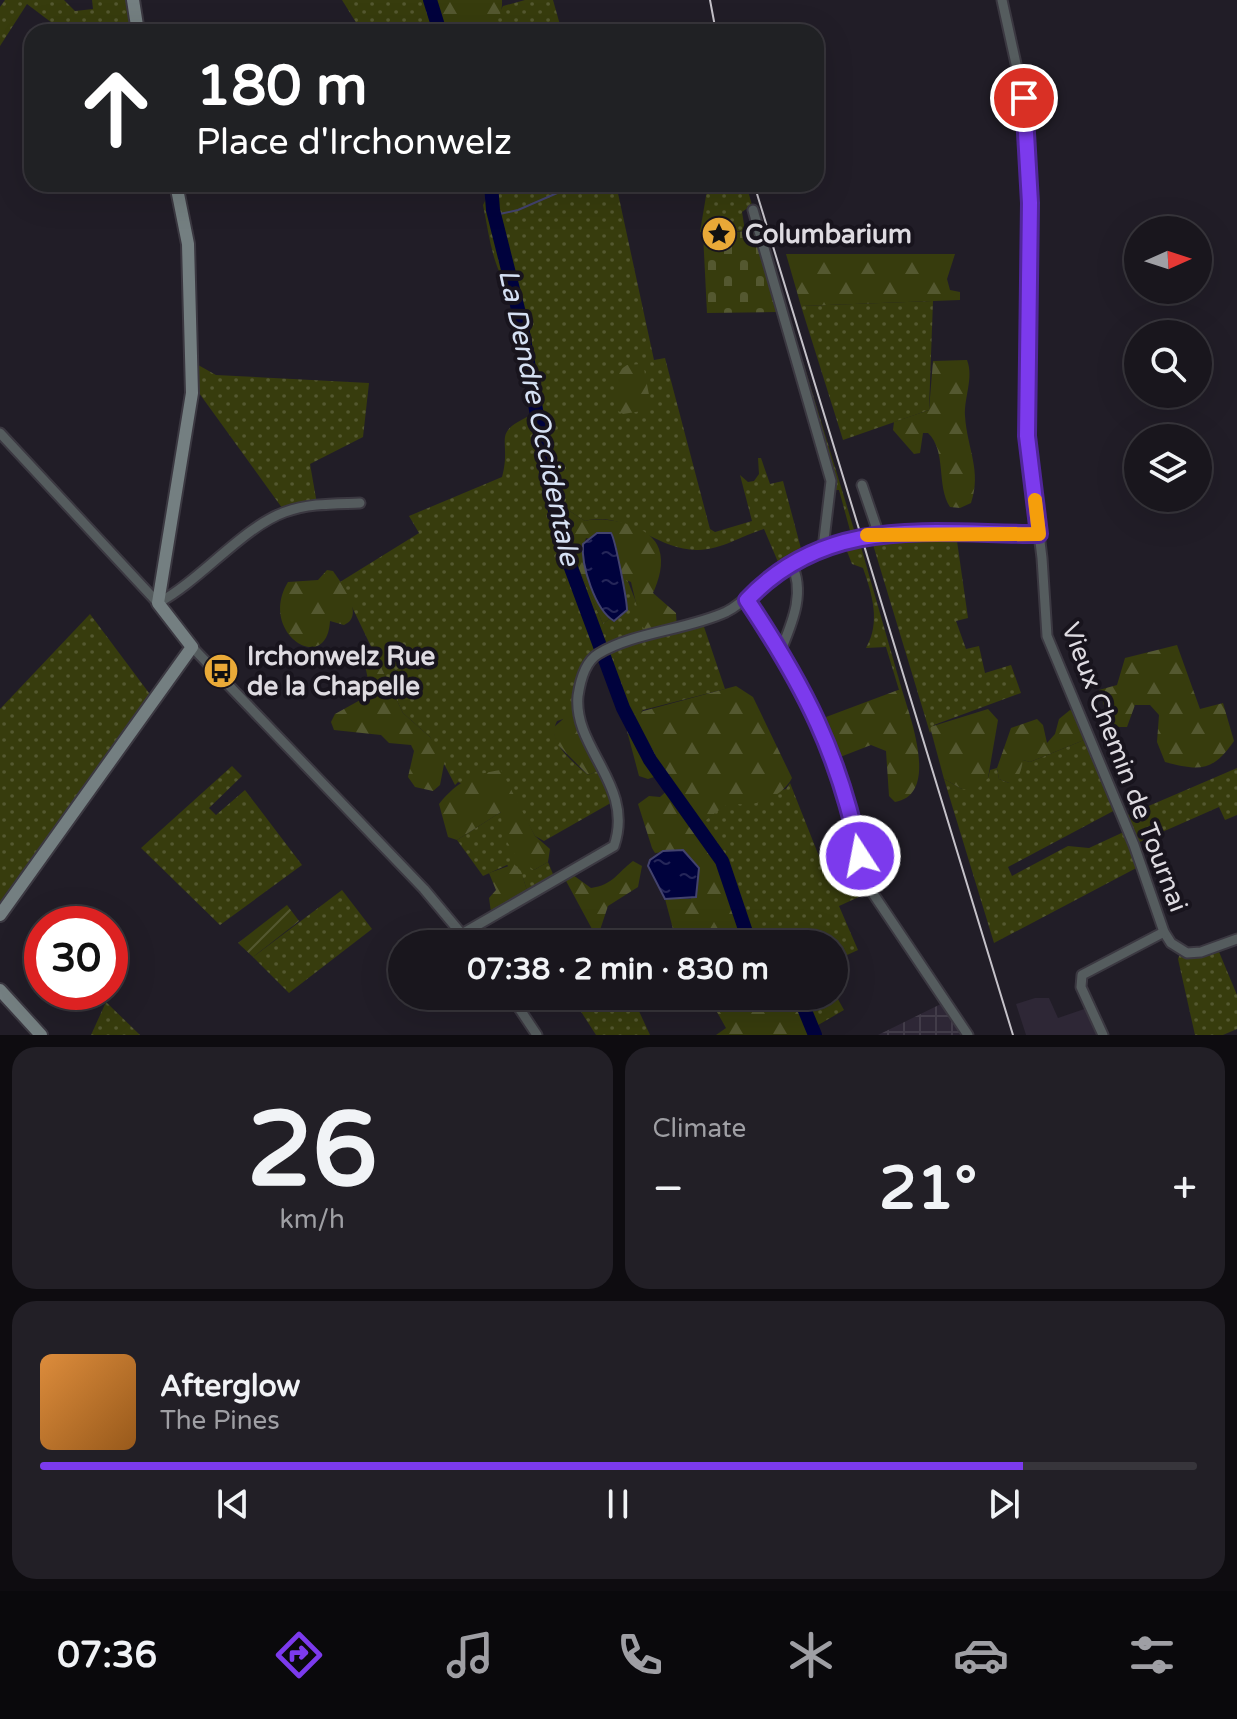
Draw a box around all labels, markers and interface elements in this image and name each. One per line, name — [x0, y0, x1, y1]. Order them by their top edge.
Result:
text: 180 m — [196, 53, 367, 120]
icon: ahead — [64, 56, 168, 160]
pin — [990, 64, 1058, 132]
icon: arrive — [1002, 76, 1046, 120]
text: Place d'Irchonwelz — [196, 121, 512, 164]
place icon: Columbarium — [700, 215, 738, 253]
north arrow — [1124, 216, 1212, 304]
map controls — [1124, 216, 1212, 512]
place label: Columbarium — [745, 219, 912, 250]
water label: La Dendre Occidentale — [491, 266, 587, 571]
button: search — [1124, 320, 1212, 408]
button: layers — [1124, 424, 1212, 512]
street label: Vieux Chemin de Tournai — [1055, 618, 1194, 916]
place label: Irchonwelz Rue de la Chapelle — [247, 641, 435, 702]
bus stop icon: Irchonwelz Rue de la Chapelle — [202, 652, 240, 690]
position arrow — [818, 814, 902, 898]
speed limit sign: 30 — [24, 906, 128, 1010]
text: 07:38 · 2 min · 830 m — [467, 951, 769, 988]
text: 26 — [247, 1089, 378, 1214]
text: Climate — [653, 1113, 746, 1144]
text: 21° — [879, 1153, 977, 1225]
text: − — [653, 1163, 684, 1216]
text: + — [1172, 1163, 1197, 1216]
text: km/h — [280, 1204, 345, 1235]
text: Afterglow — [160, 1368, 300, 1405]
text: The Pines — [160, 1405, 280, 1436]
icon: previous — [211, 1482, 255, 1526]
icon: pause — [596, 1482, 640, 1526]
icon: next — [982, 1482, 1026, 1526]
icon: directions — [271, 1627, 327, 1683]
icon: music — [442, 1627, 498, 1683]
icon: phone — [612, 1627, 668, 1683]
icon: climate — [783, 1627, 839, 1683]
icon: car — [953, 1627, 1009, 1683]
icon: filters — [1124, 1627, 1180, 1683]
text: 07:36 — [57, 1634, 157, 1677]

